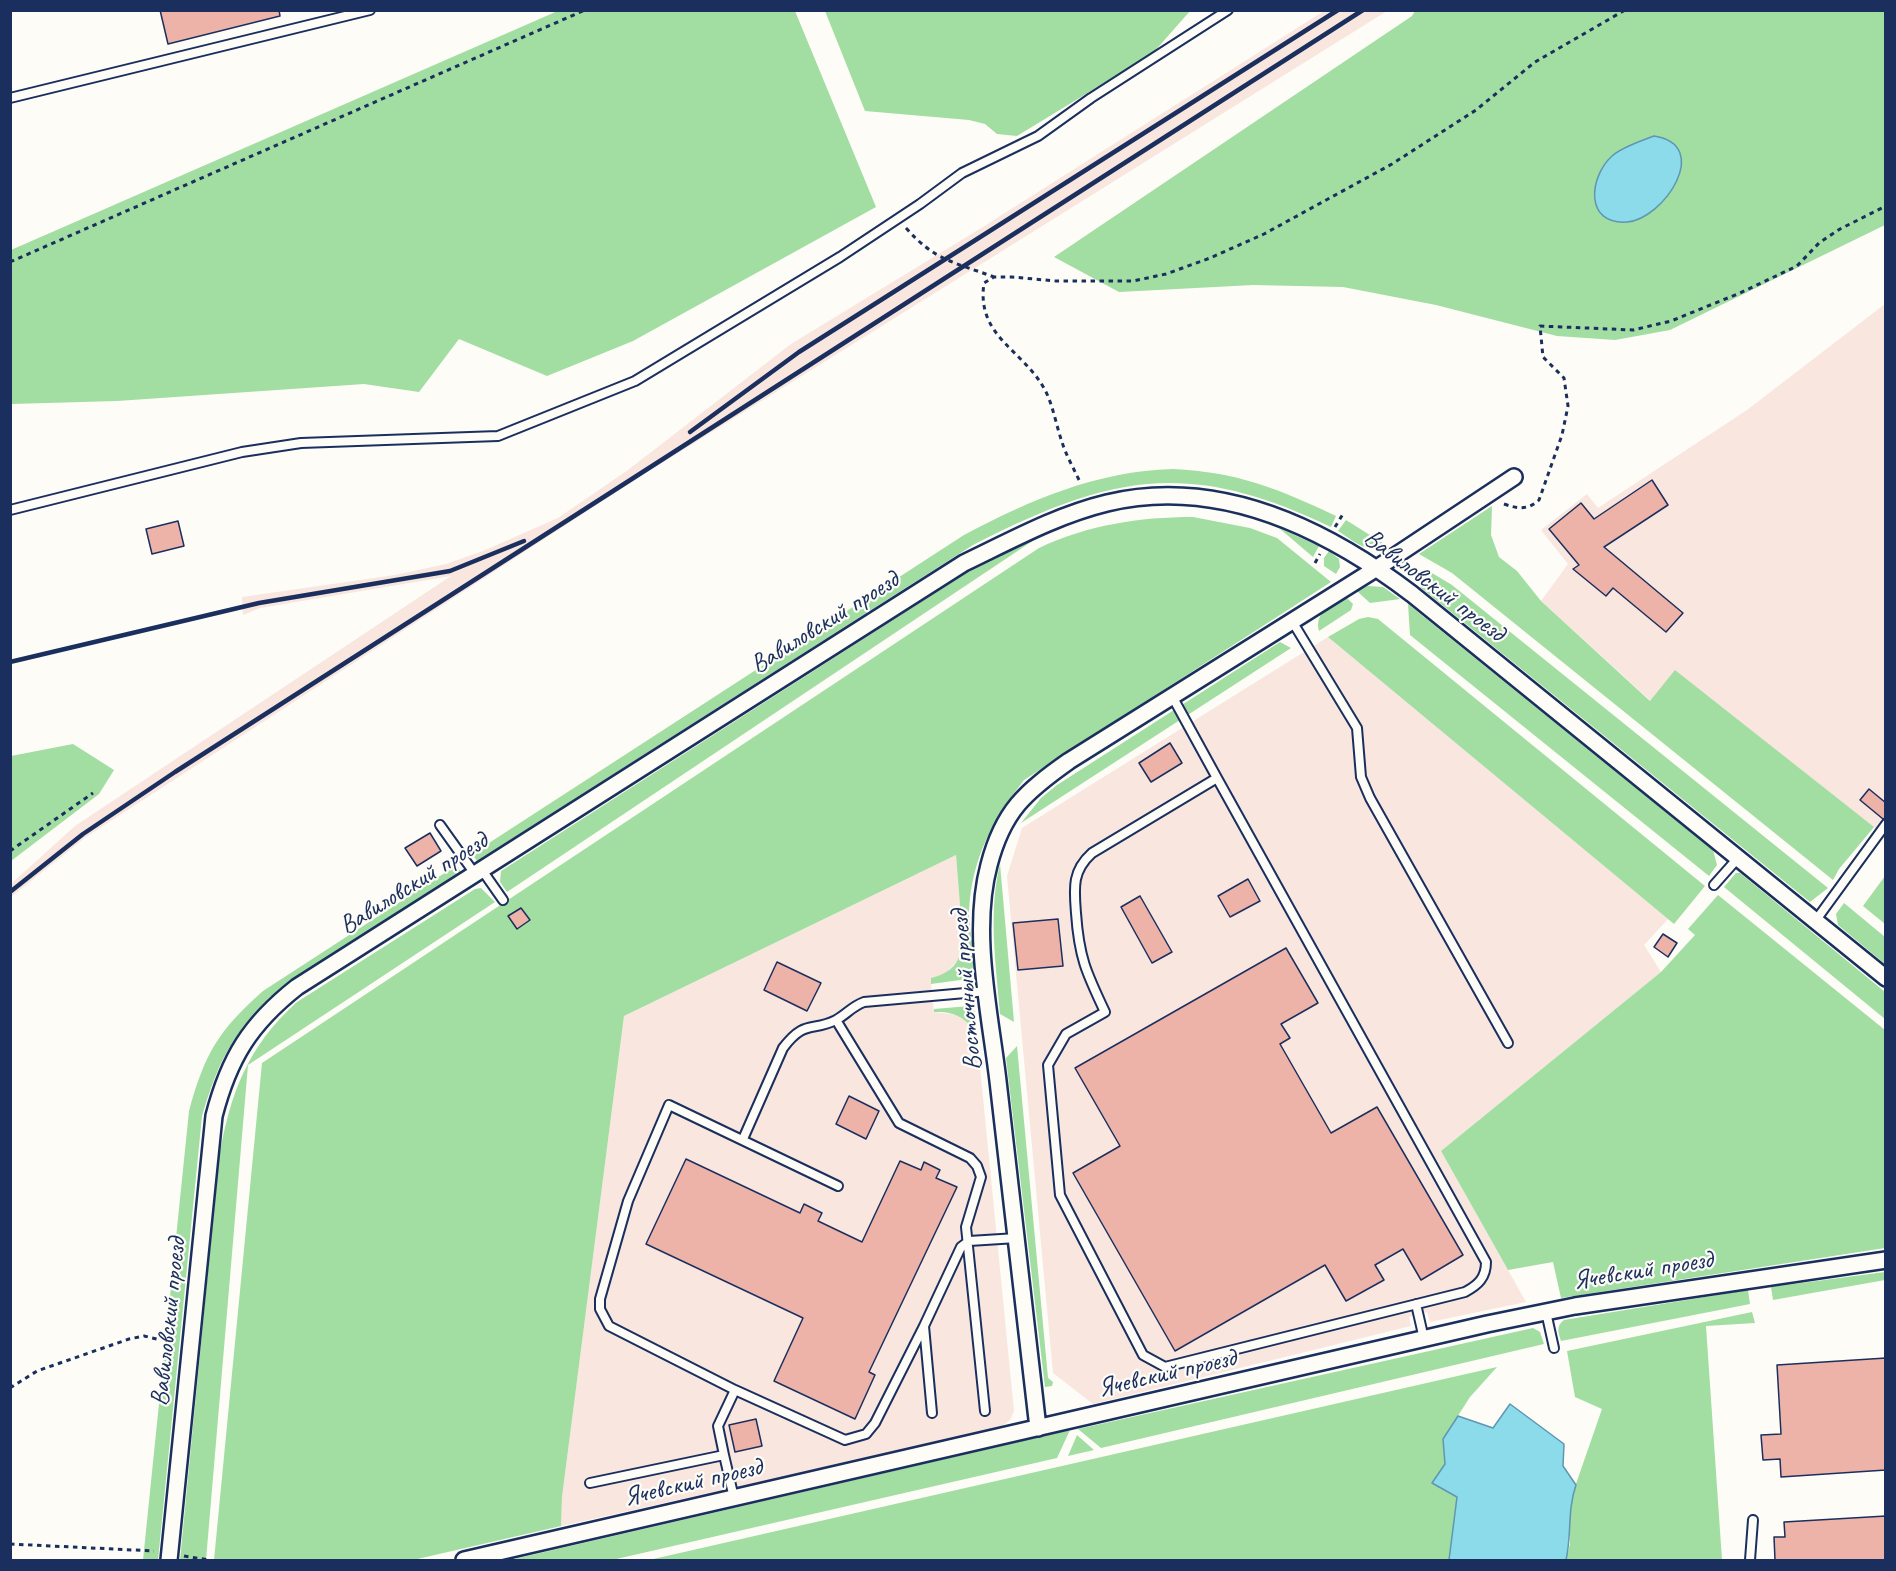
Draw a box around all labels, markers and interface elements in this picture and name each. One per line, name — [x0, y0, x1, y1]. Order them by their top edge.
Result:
street label: Вавиловский проезд — [1357, 523, 1511, 649]
street label: Вавиловский проезд — [745, 565, 905, 681]
street label: Вавиловский проезд — [334, 826, 494, 942]
street label: Восточный проезд — [944, 908, 990, 1072]
street label: Вавиловский проезд — [145, 1236, 193, 1408]
street label: Ячевский проезд — [1571, 1245, 1715, 1297]
street label: Ячевский проезд — [1095, 1343, 1239, 1405]
street label: Ячевский проезд — [621, 1452, 765, 1514]

